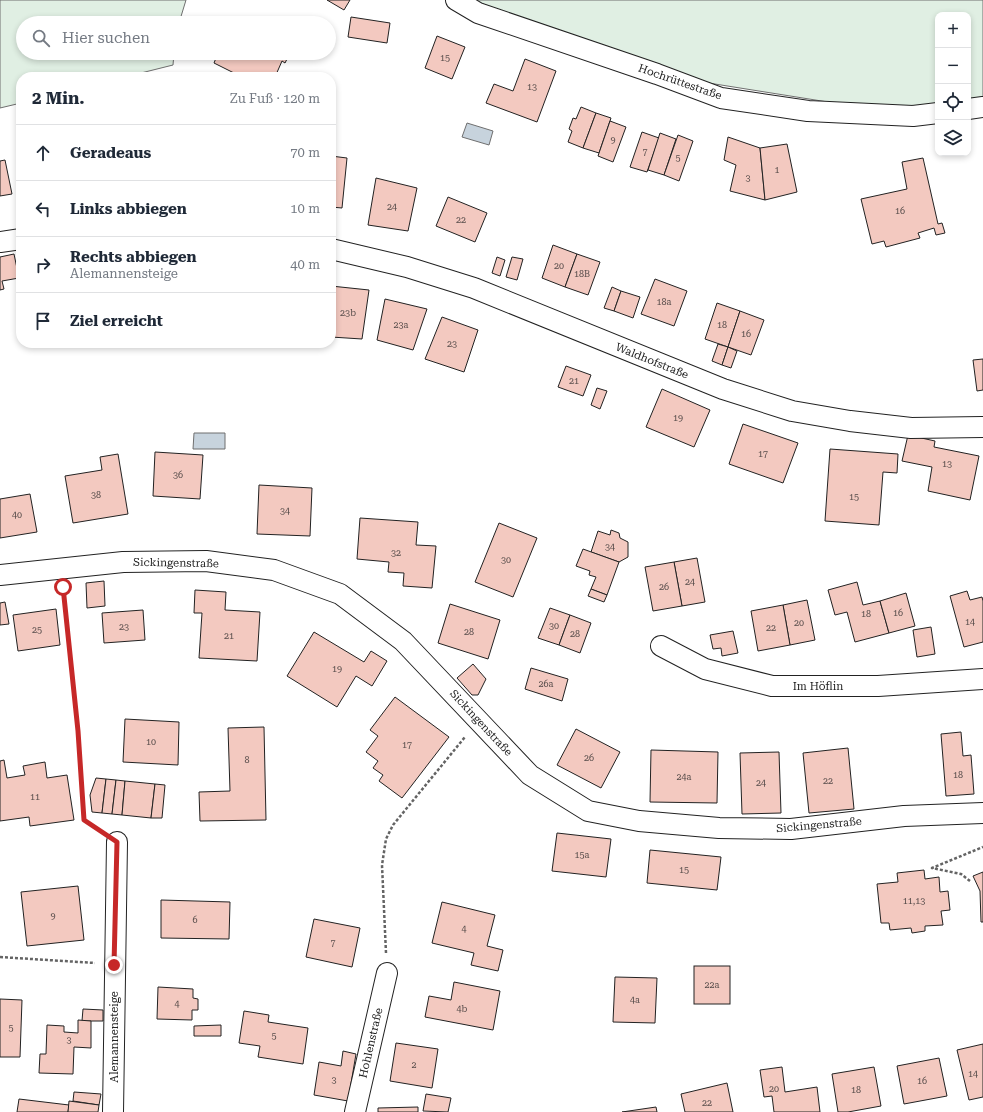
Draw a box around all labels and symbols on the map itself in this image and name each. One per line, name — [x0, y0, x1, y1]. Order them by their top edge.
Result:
house number: 15 — [440, 53, 450, 63]
street label: Hochrüttestraße — [637, 62, 723, 102]
house number: 13 — [527, 82, 537, 92]
house number: 9 — [610, 135, 616, 145]
house number: 7 — [642, 147, 648, 157]
house number: 5 — [675, 153, 681, 163]
house number: 1 — [774, 165, 780, 175]
house number: 3 — [745, 173, 751, 183]
house number: 24 — [387, 202, 397, 212]
house number: 16 — [895, 206, 905, 216]
house number: 22 — [456, 215, 466, 225]
house number: 20 — [554, 261, 564, 271]
house number: 18B — [574, 269, 590, 279]
house number: 18a — [657, 297, 672, 307]
house number: 23b — [340, 308, 356, 318]
house number: 23a — [394, 320, 409, 330]
house number: 18 — [717, 320, 727, 330]
house number: 16 — [741, 329, 751, 339]
house number: 23 — [447, 339, 457, 349]
street label: Waldhofstraße — [614, 340, 690, 382]
house number: 21 — [569, 376, 579, 386]
house number: 19 — [673, 413, 683, 423]
house number: 17 — [758, 449, 768, 459]
house number: 13 — [942, 459, 952, 469]
house number: 36 — [173, 470, 183, 480]
house number: 38 — [91, 490, 101, 500]
house number: 15 — [849, 492, 859, 502]
house number: 34 — [280, 506, 290, 516]
house number: 40 — [12, 510, 22, 520]
house number: 34 — [605, 542, 615, 552]
house number: 32 — [391, 548, 401, 558]
house number: 30 — [501, 555, 511, 565]
street label: Sickingenstraße — [133, 556, 219, 570]
house number: 24 — [685, 577, 695, 587]
route start — [54, 578, 72, 596]
house number: 26 — [659, 582, 669, 592]
house number: 16 — [893, 608, 903, 618]
house number: 18 — [861, 609, 871, 619]
house number: 14 — [965, 617, 975, 627]
house number: 20 — [794, 618, 804, 628]
house number: 30 — [549, 621, 559, 631]
house number: 23 — [119, 622, 129, 632]
house number: 22 — [766, 623, 776, 633]
house number: 25 — [32, 625, 42, 635]
house number: 28 — [464, 627, 474, 637]
house number: 28 — [570, 629, 580, 639]
house number: 21 — [224, 631, 234, 641]
house number: 19 — [332, 664, 342, 674]
house number: 26a — [539, 679, 554, 689]
street label: Im Höflin — [793, 680, 843, 693]
street label: Sickingenstraße — [447, 687, 515, 759]
house number: 10 — [146, 737, 156, 747]
house number: 17 — [402, 740, 412, 750]
house number: 26 — [584, 753, 594, 763]
house number: 8 — [244, 755, 250, 765]
house number: 18 — [953, 770, 963, 780]
house number: 24a — [677, 772, 692, 782]
house number: 22 — [823, 776, 833, 786]
house number: 24 — [756, 778, 766, 788]
house number: 11 — [30, 792, 40, 802]
street label: Sickingenstraße — [776, 815, 862, 835]
house number: 15a — [575, 850, 590, 860]
house number: 15 — [679, 865, 689, 875]
house number: 11,13 — [903, 896, 925, 906]
house number: 9 — [50, 911, 56, 921]
house number: 6 — [192, 915, 198, 925]
house number: 4 — [461, 924, 467, 934]
house number: 7 — [330, 938, 336, 948]
route end — [105, 956, 123, 974]
house number: 22a — [705, 980, 720, 990]
street label: Alemannensteige — [108, 991, 121, 1083]
house number: 4a — [630, 995, 640, 1005]
house number: 4 — [174, 999, 180, 1009]
house number: 4b — [457, 1004, 468, 1014]
street label: Hohlenstraße — [357, 1007, 385, 1079]
house number: 5 — [8, 1023, 14, 1033]
house number: 5 — [271, 1031, 277, 1041]
house number: 3 — [66, 1035, 72, 1045]
house number: 2 — [411, 1060, 417, 1070]
house number: 14 — [968, 1069, 978, 1079]
house number: 3 — [331, 1075, 337, 1085]
house number: 16 — [917, 1076, 927, 1086]
house number: 20 — [769, 1084, 779, 1094]
house number: 18 — [851, 1085, 861, 1095]
house number: 22 — [702, 1098, 712, 1108]

